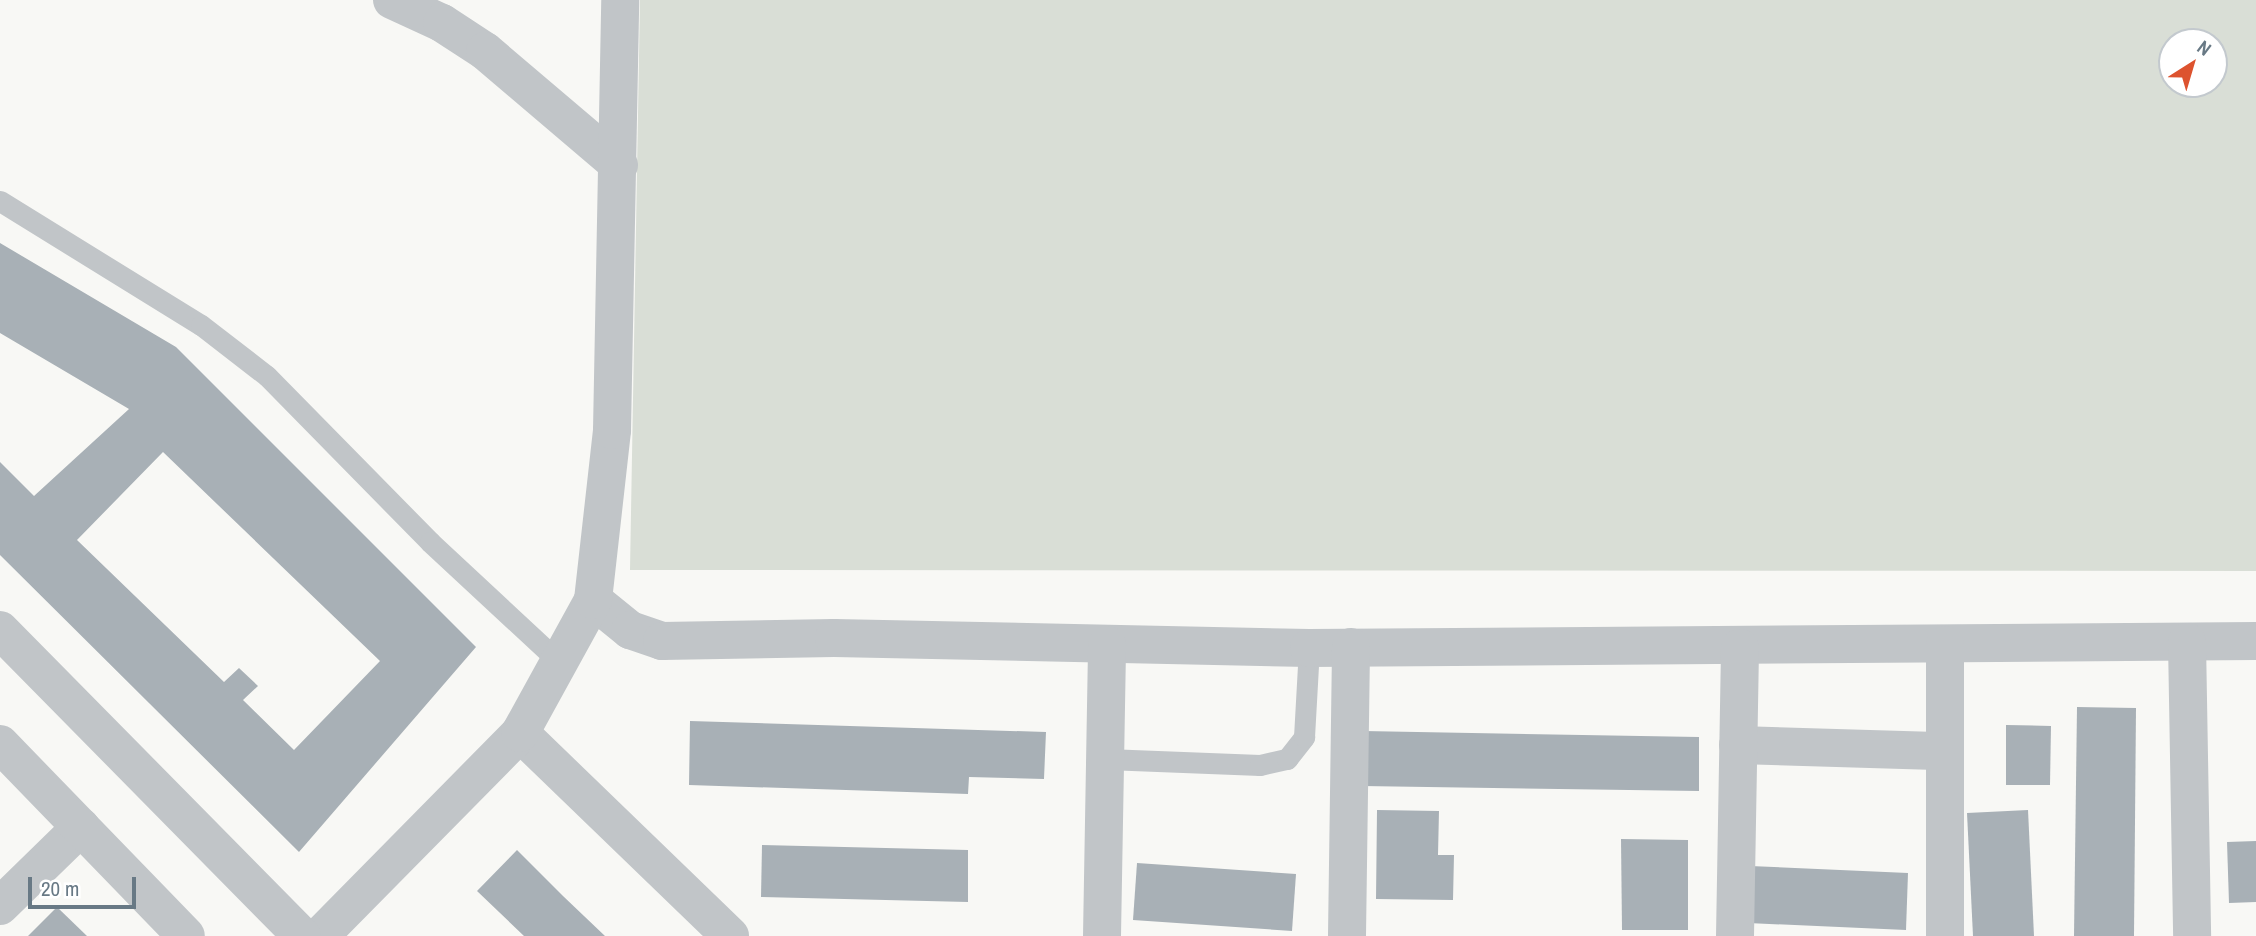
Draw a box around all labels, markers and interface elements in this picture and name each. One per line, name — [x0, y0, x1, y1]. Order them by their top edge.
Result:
north arrow — [2158, 28, 2228, 98]
text: N — [2192, 34, 2217, 62]
scale bar — [32, 862, 140, 906]
text: 20 m — [41, 874, 79, 903]

